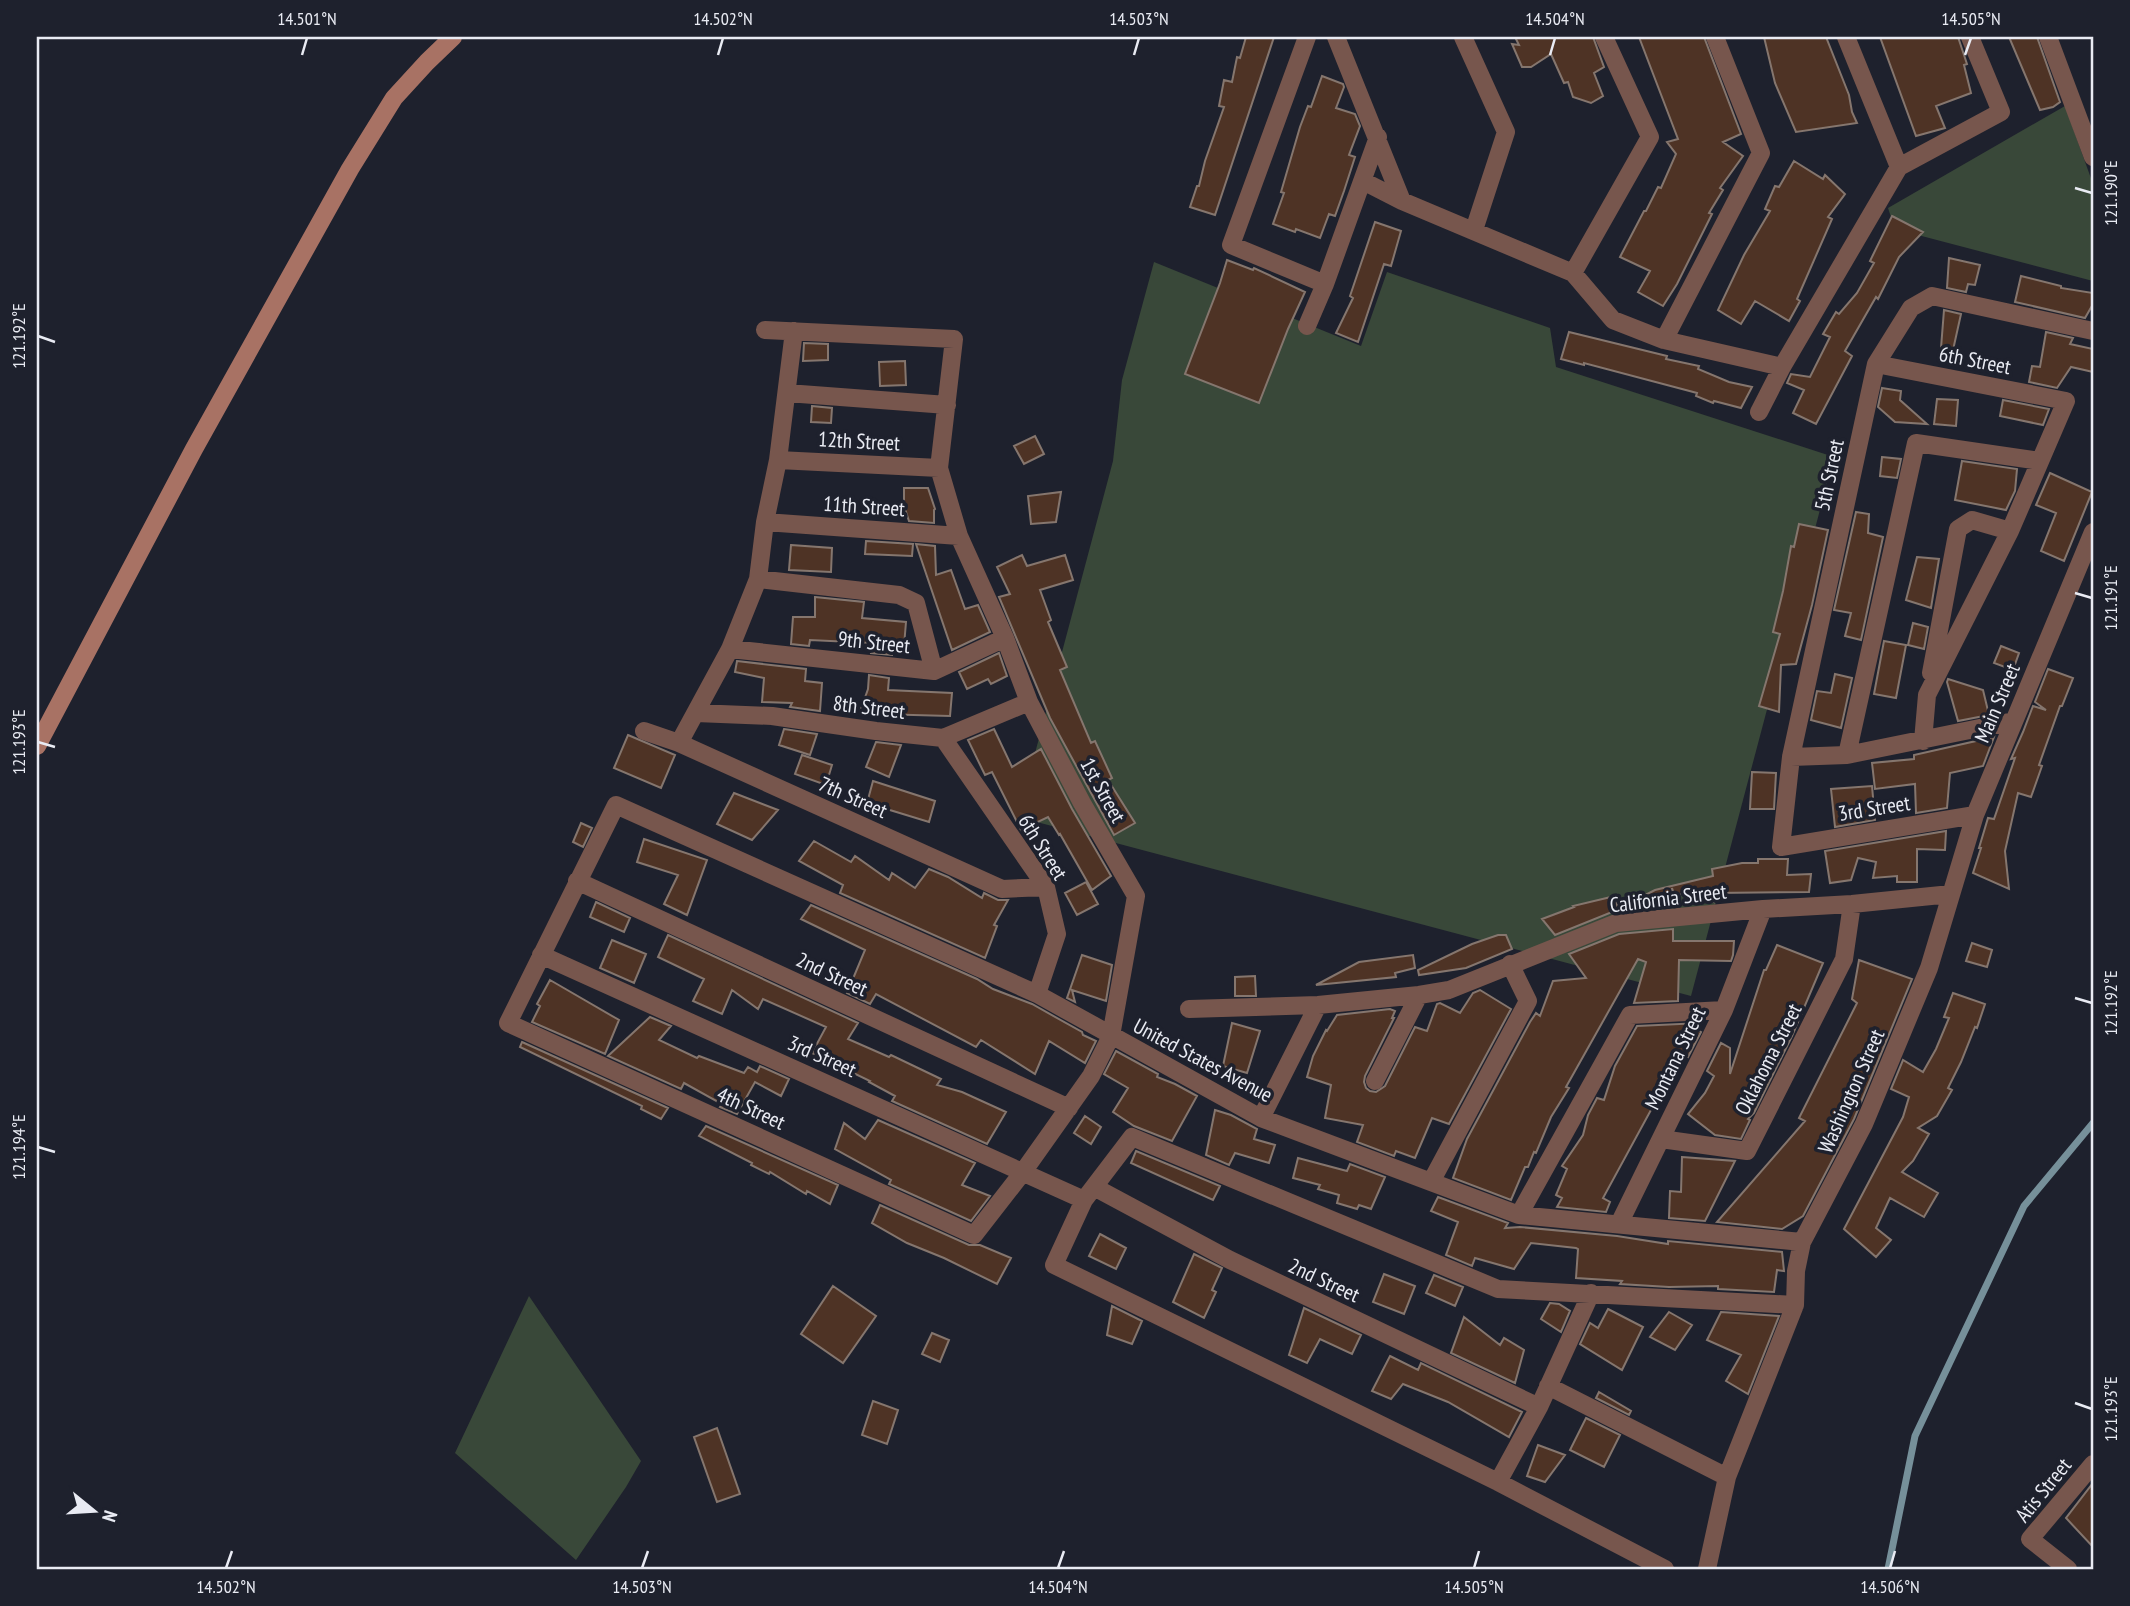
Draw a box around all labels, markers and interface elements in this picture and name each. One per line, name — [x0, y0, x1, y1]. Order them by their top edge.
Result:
text: 14.501°N — [277, 7, 337, 30]
text: 14.502°N — [693, 7, 753, 30]
text: 14.503°N — [1109, 7, 1169, 30]
text: 14.504°N — [1525, 7, 1585, 30]
text: 14.505°N — [1941, 7, 2001, 30]
text: 121.190°E — [2099, 160, 2122, 226]
text: 121.192°E — [7, 303, 30, 369]
street label: 6th Street — [1937, 340, 2013, 380]
street label: 12th Street — [817, 425, 901, 457]
street label: 5th Street — [1808, 437, 1850, 513]
street label: 11th Street — [822, 490, 906, 522]
text: 121.191°E — [2099, 565, 2122, 631]
street label: 9th Street — [837, 625, 912, 659]
street label: Main Street — [1968, 659, 2026, 747]
street label: 8th Street — [831, 689, 907, 725]
text: 121.193°E — [7, 709, 30, 775]
street label: 1st Street — [1074, 753, 1132, 827]
street label: 7th Street — [815, 770, 892, 824]
street label: 3rd Street — [1836, 789, 1912, 827]
street label: 6th Street — [1012, 809, 1074, 885]
street label: California Street — [1608, 877, 1728, 919]
street label: 2nd Street — [792, 946, 872, 1002]
text: 121.192°E — [2099, 970, 2122, 1036]
street label: Oklahoma Street — [1728, 999, 1808, 1119]
street label: Montana Street — [1638, 1002, 1712, 1114]
street label: United States Avenue — [1129, 1012, 1277, 1108]
street label: Washington Street — [1812, 1025, 1890, 1157]
street label: 3rd Street — [784, 1029, 861, 1083]
street label: 4th Street — [712, 1080, 790, 1136]
text: 121.194°E — [7, 1114, 30, 1180]
street label: 2nd Street — [1284, 1252, 1364, 1308]
text: 121.193°E — [2099, 1376, 2122, 1442]
street label: Atis Street — [2009, 1452, 2077, 1528]
north arrow — [60, 1476, 130, 1546]
text: N — [97, 1508, 123, 1525]
text: 14.502°N — [196, 1575, 256, 1598]
text: 14.503°N — [612, 1575, 672, 1598]
text: 14.504°N — [1028, 1575, 1088, 1598]
text: 14.505°N — [1444, 1575, 1504, 1598]
text: 14.506°N — [1860, 1575, 1920, 1598]

